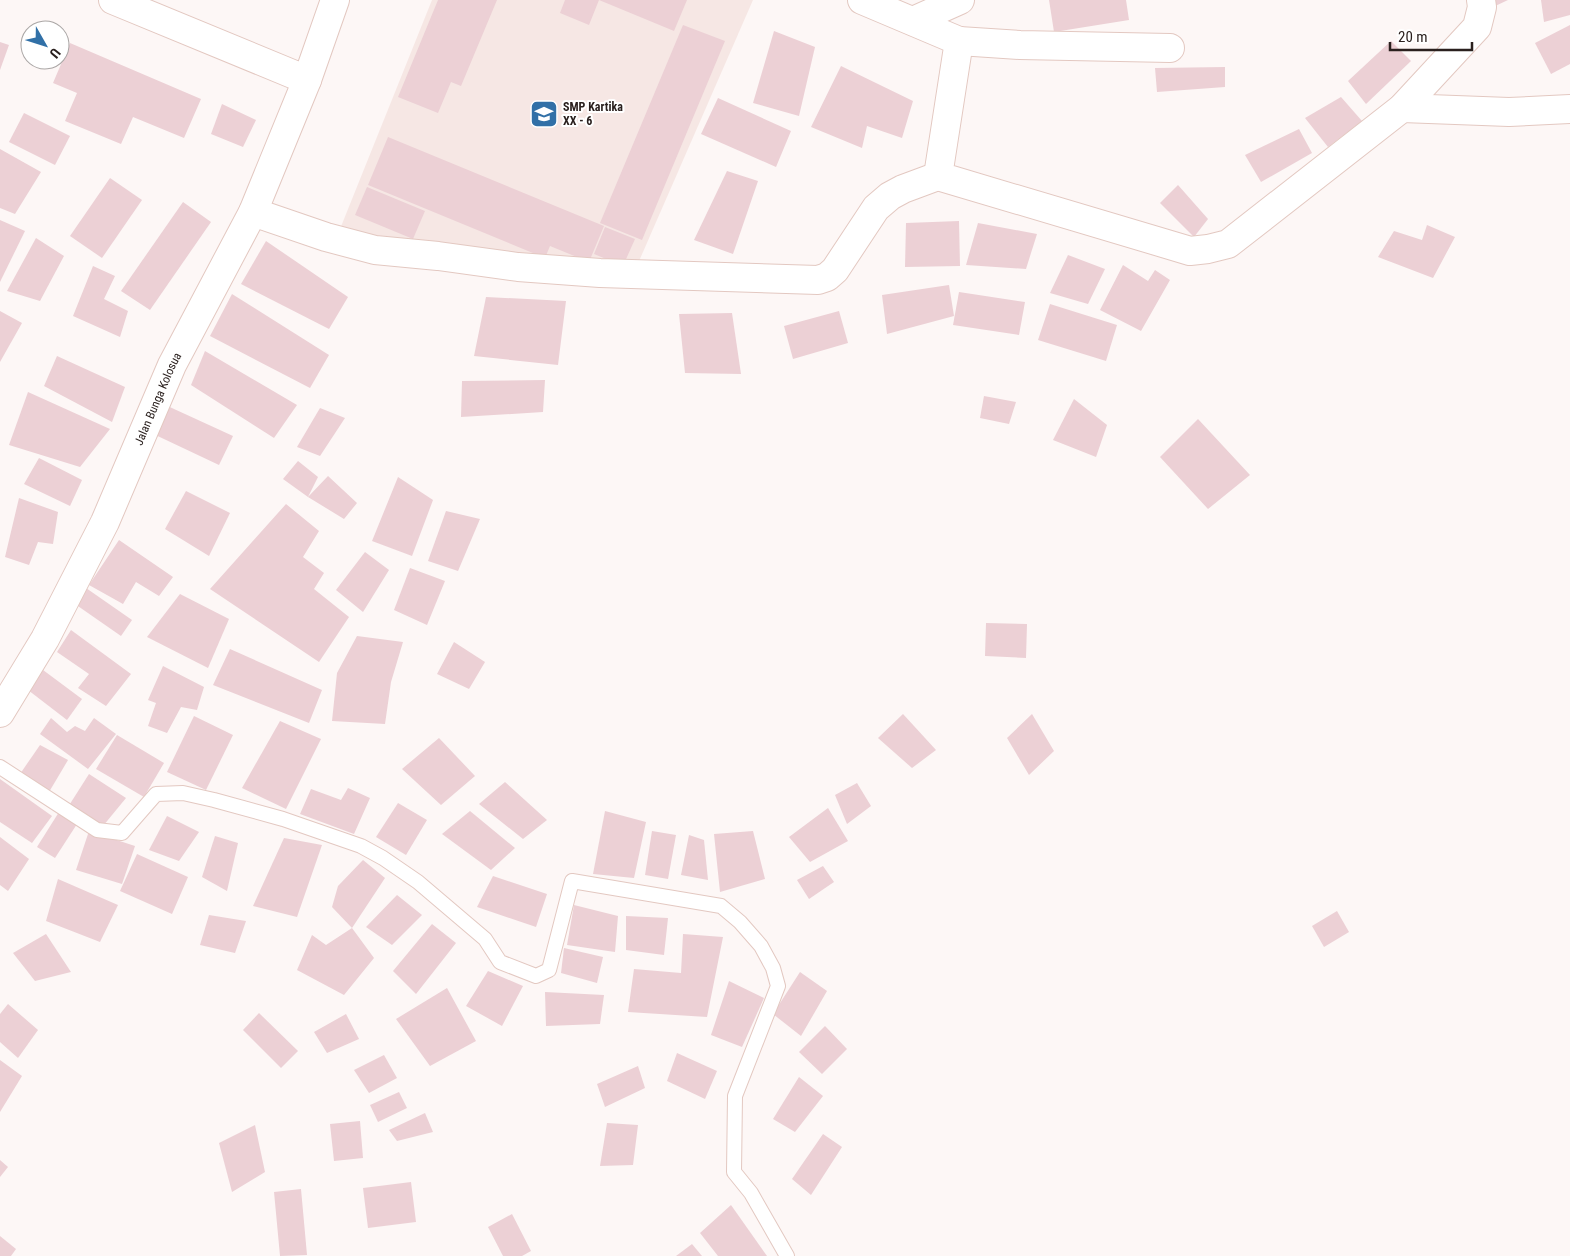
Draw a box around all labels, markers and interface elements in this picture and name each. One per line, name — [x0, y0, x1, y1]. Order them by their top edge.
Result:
north arrow — [20, 20, 70, 70]
scale bar — [1390, 20, 1472, 52]
text: 20 m — [1398, 28, 1428, 46]
text: U — [46, 45, 64, 61]
school or university icon: SMP Kartika XX - 6 — [529, 99, 559, 129]
place label: SMP Kartika XX - 6 — [563, 100, 623, 128]
street label: Jalan Bunga Kolosua — [132, 350, 184, 447]

